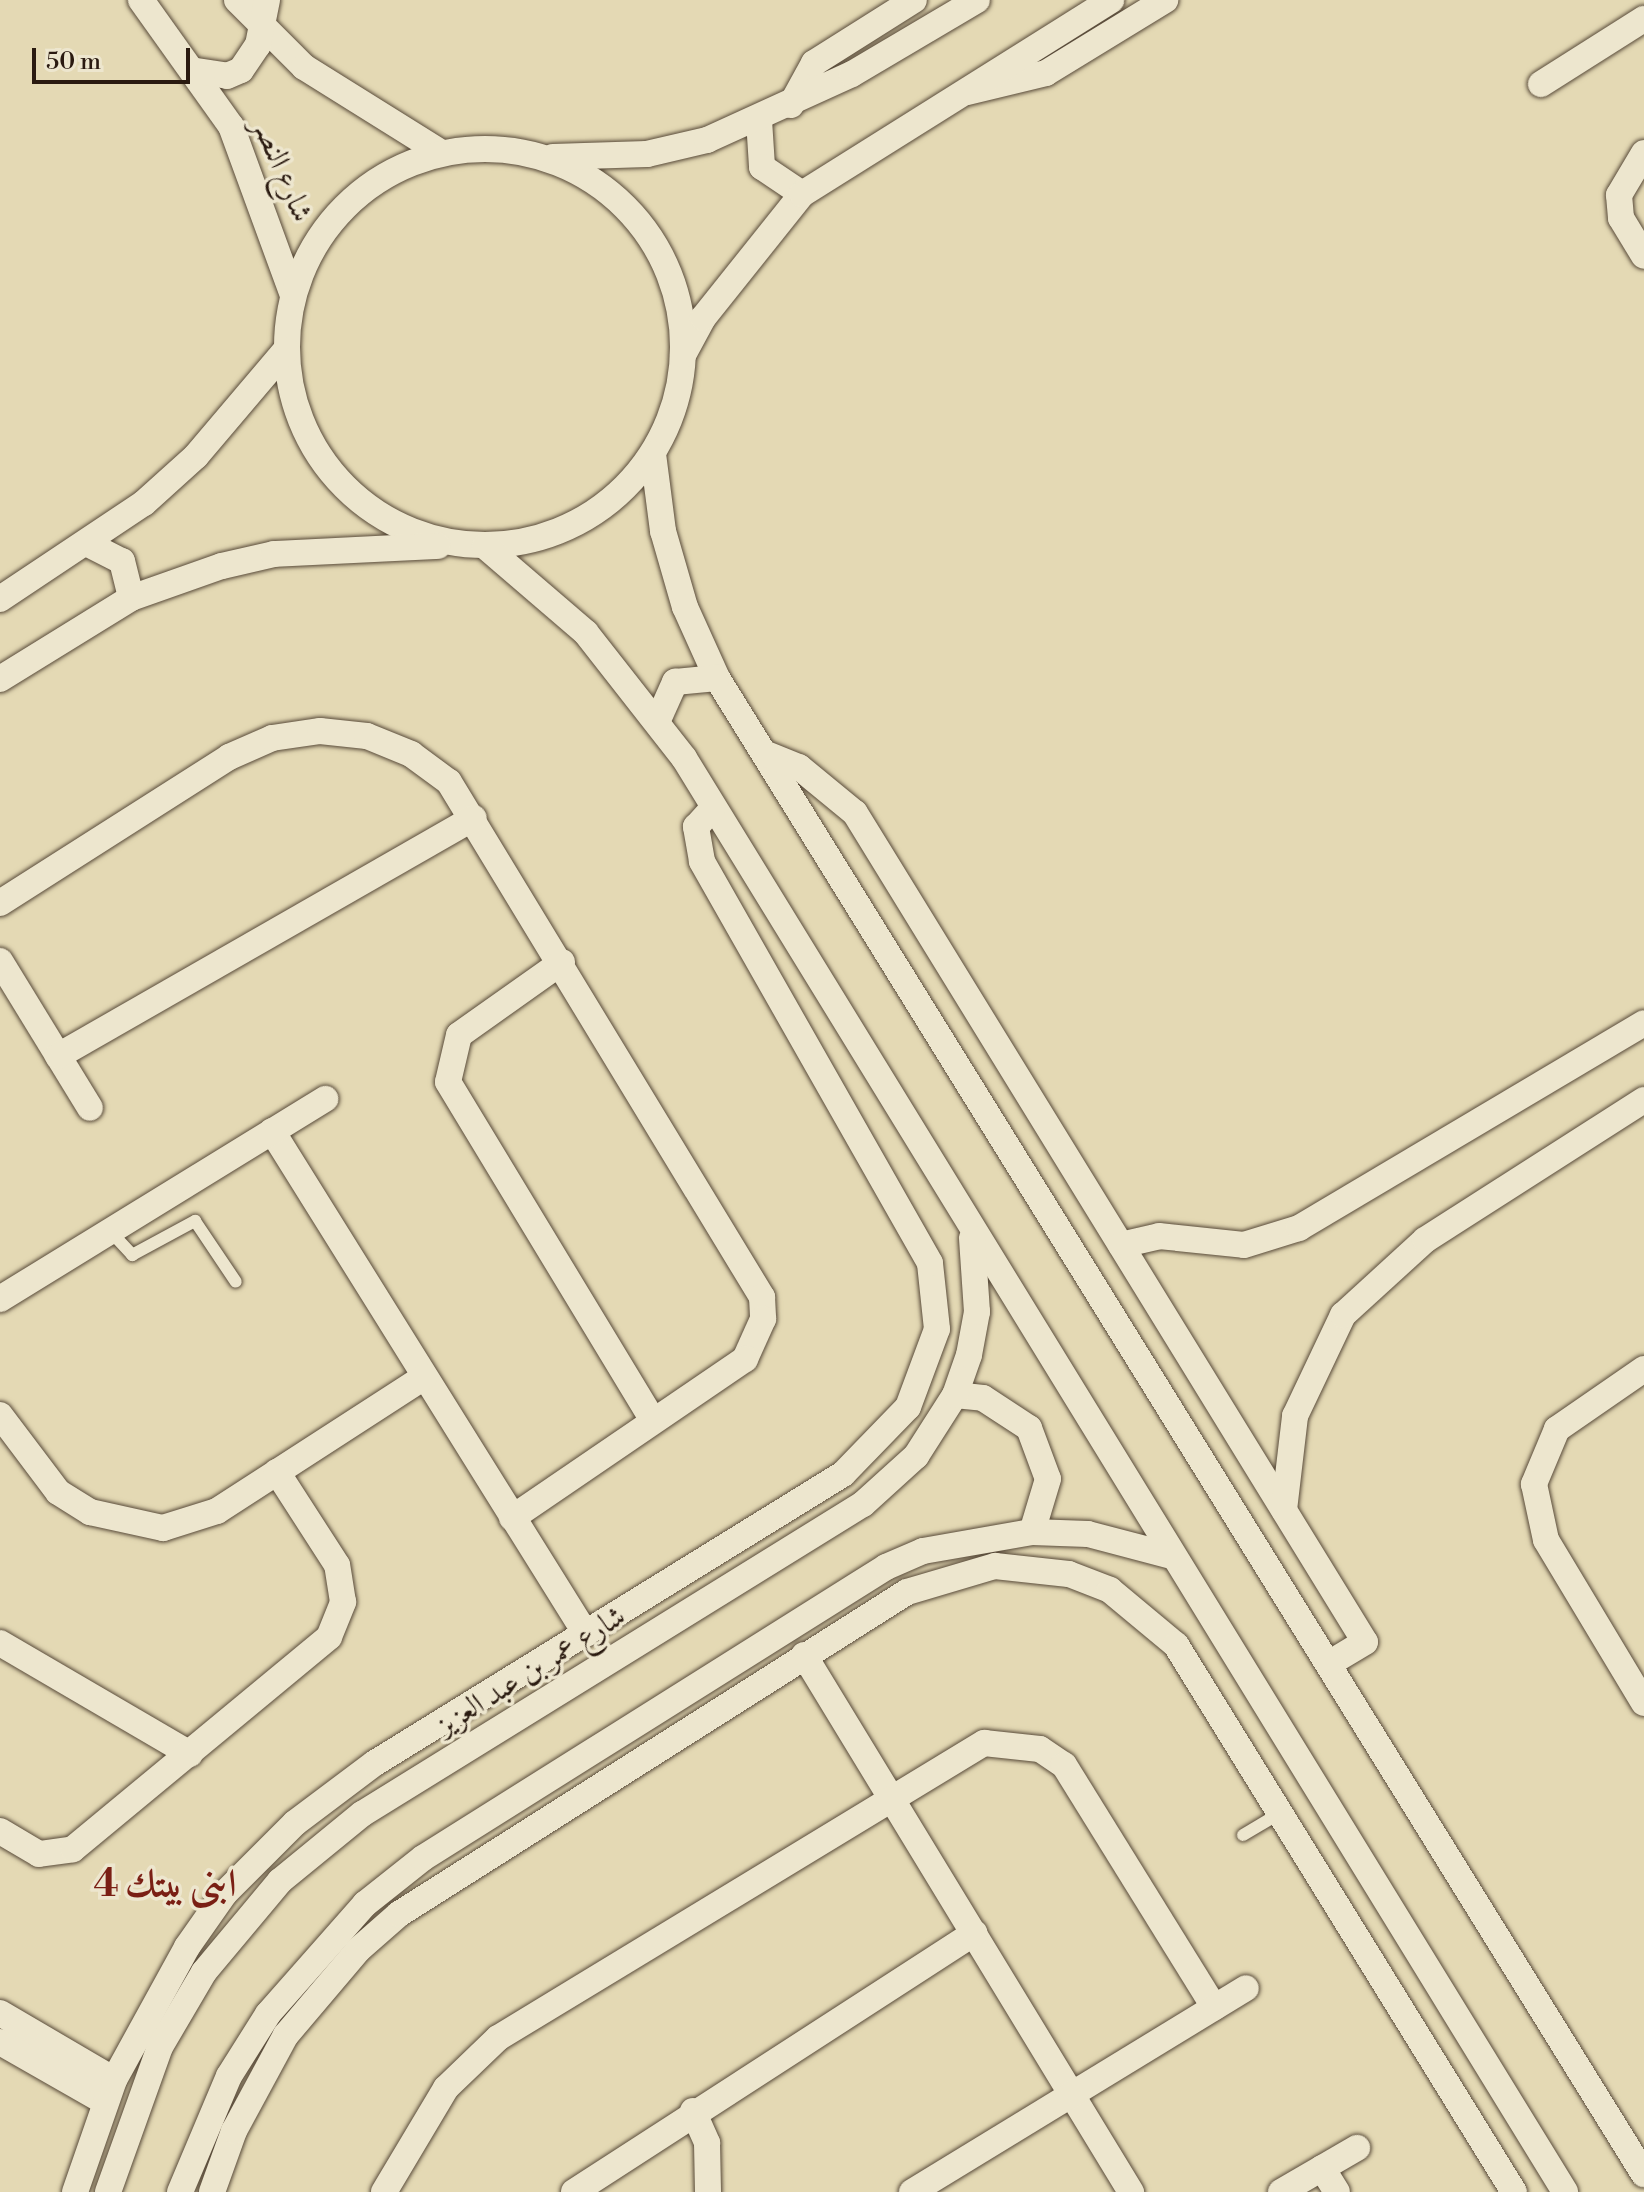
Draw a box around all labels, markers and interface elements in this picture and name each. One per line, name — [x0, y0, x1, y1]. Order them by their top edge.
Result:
scale bar — [36, 32, 194, 82]
text: 50 m — [46, 47, 101, 77]
street label: شارع النصر — [244, 113, 320, 227]
street label: شارع عمر بن عبد العزيز — [430, 1598, 632, 1744]
district label: ابنى بيتك 4 — [93, 1862, 237, 1908]

